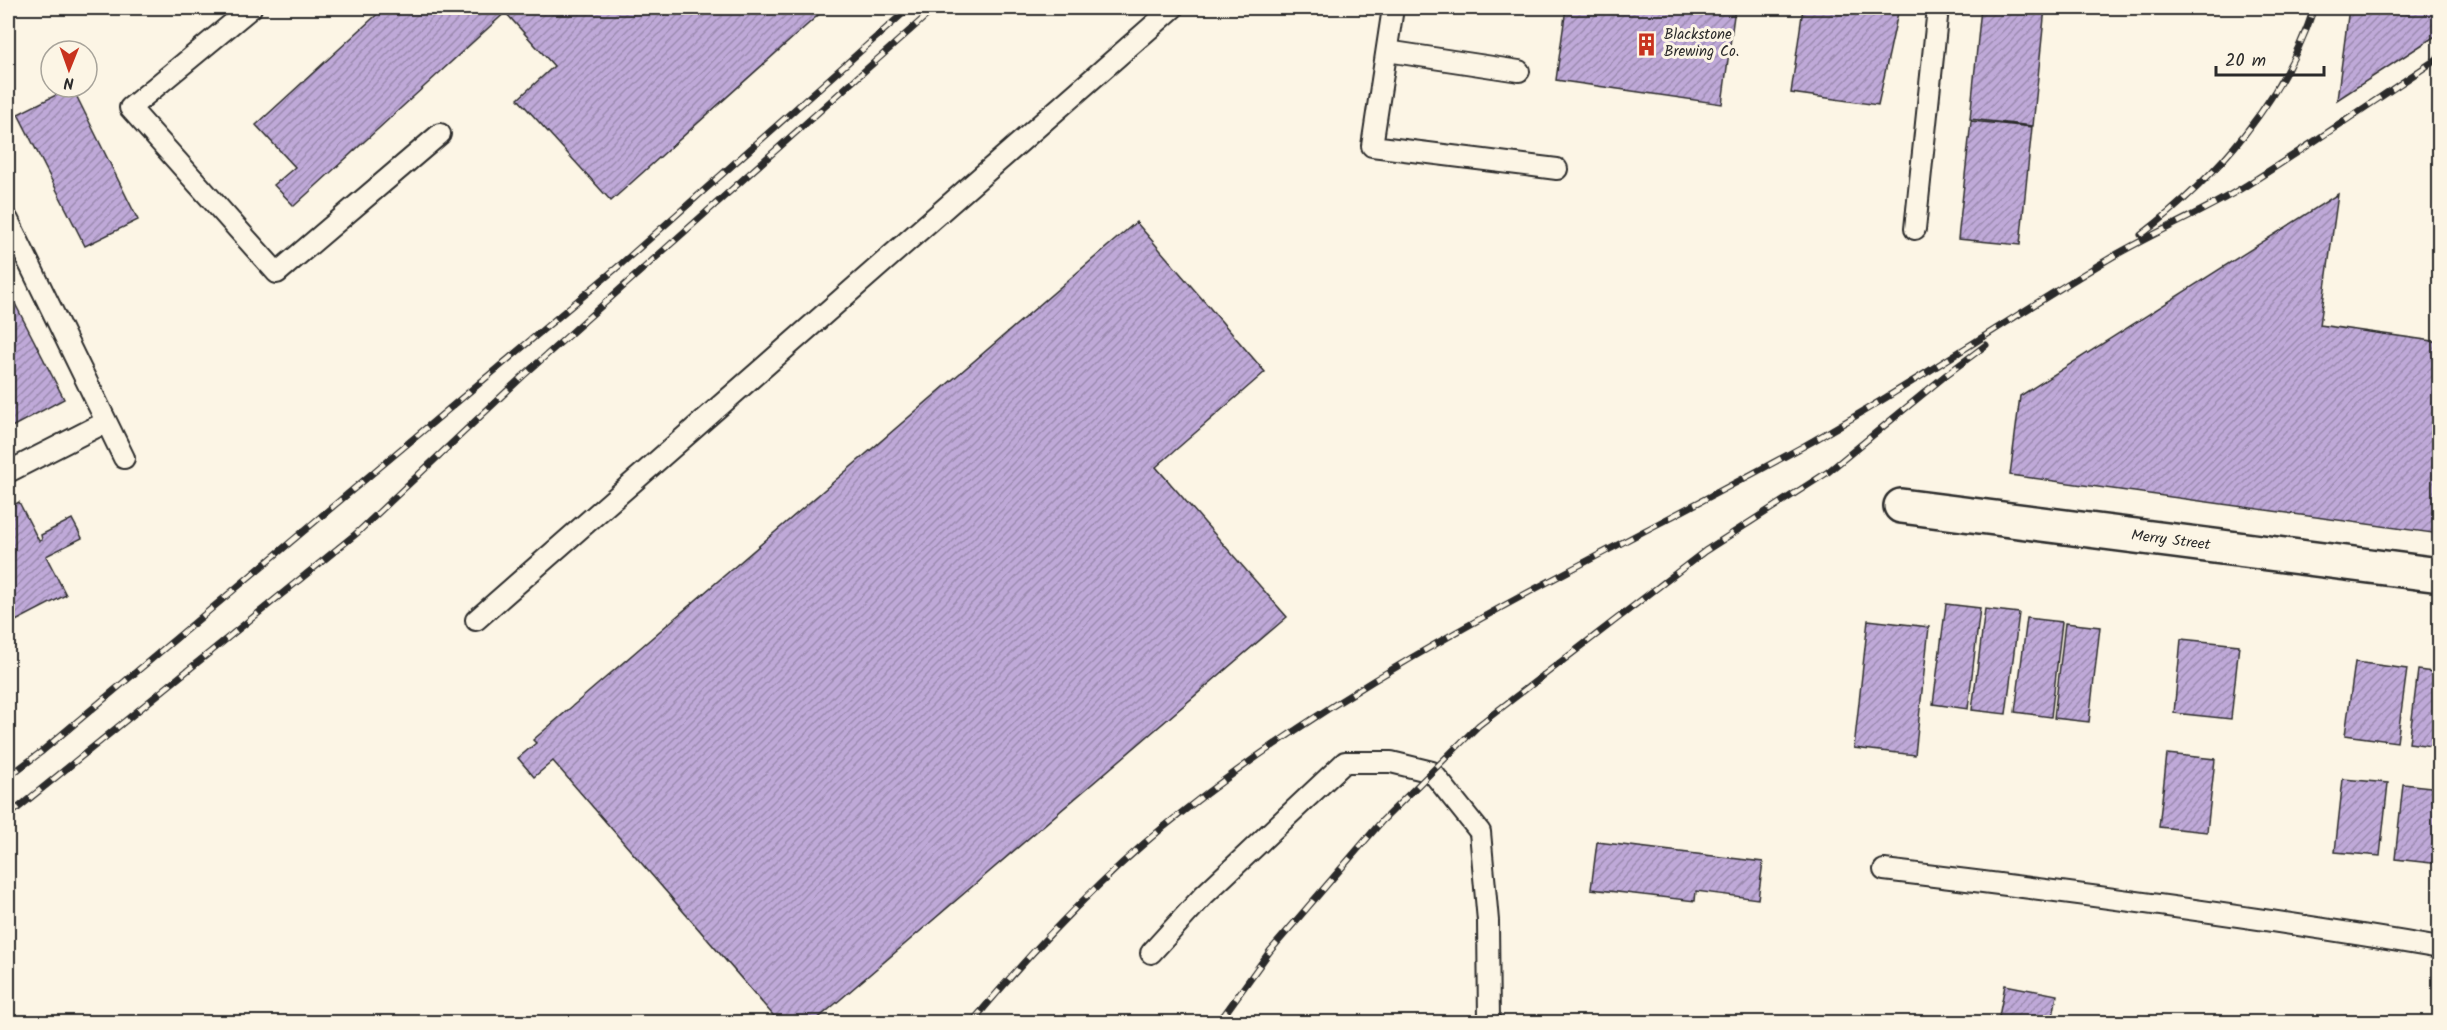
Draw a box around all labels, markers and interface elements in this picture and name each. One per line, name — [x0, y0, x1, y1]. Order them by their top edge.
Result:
place label: Blackstone Brewing Co. — [1664, 23, 1739, 64]
building icon: Blackstone Brewing Co. — [1633, 31, 1659, 57]
north arrow — [39, 39, 99, 99]
scale bar — [2216, 39, 2324, 77]
text: 20 m — [2225, 47, 2266, 76]
text: N — [63, 70, 74, 95]
street label: Merry Street — [2130, 524, 2212, 558]

